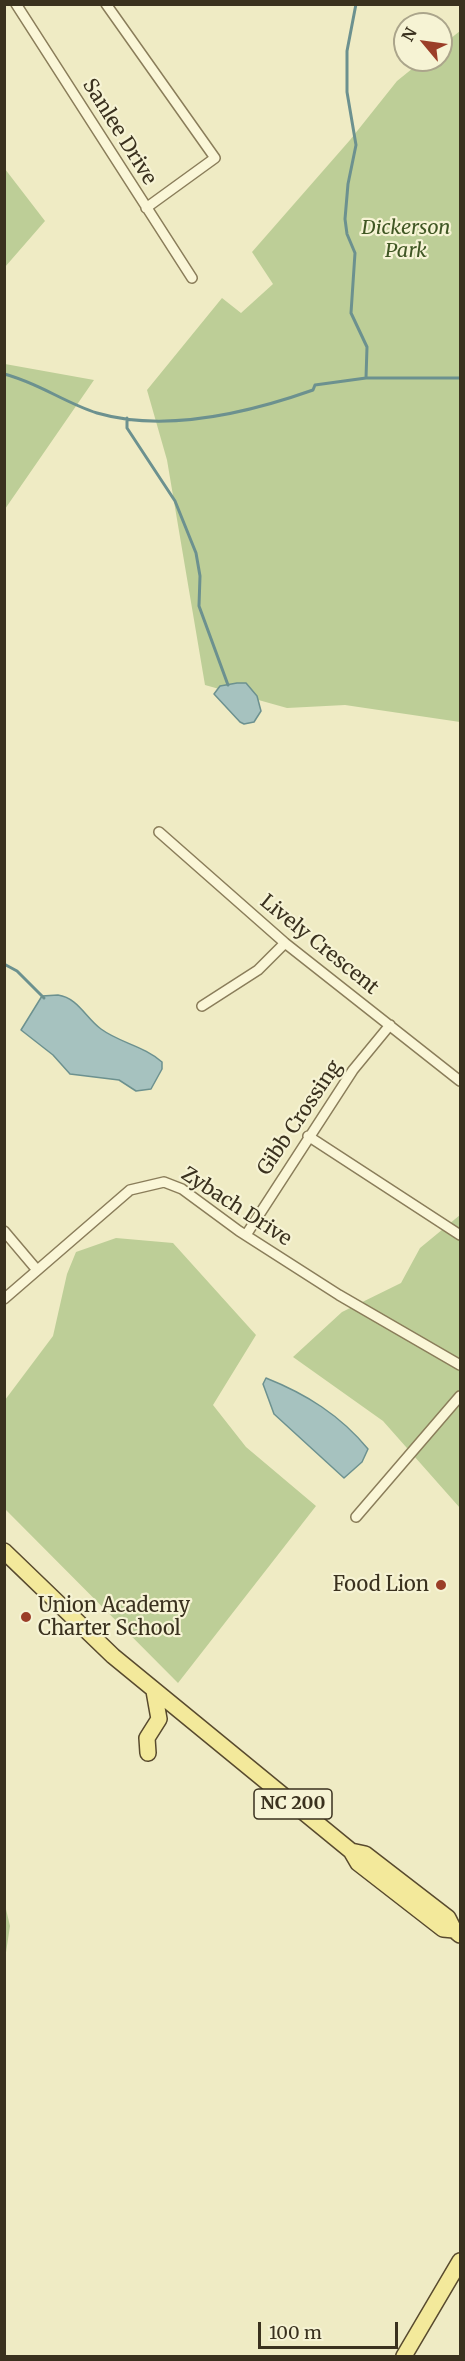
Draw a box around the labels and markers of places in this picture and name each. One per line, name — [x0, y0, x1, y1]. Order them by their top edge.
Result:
place label: Food Lion — [333, 1573, 429, 1597]
marker: Food Lion — [434, 1578, 448, 1592]
place label: Union Academy Charter School — [38, 1594, 190, 1641]
marker: Union Academy Charter School — [19, 1610, 33, 1624]

